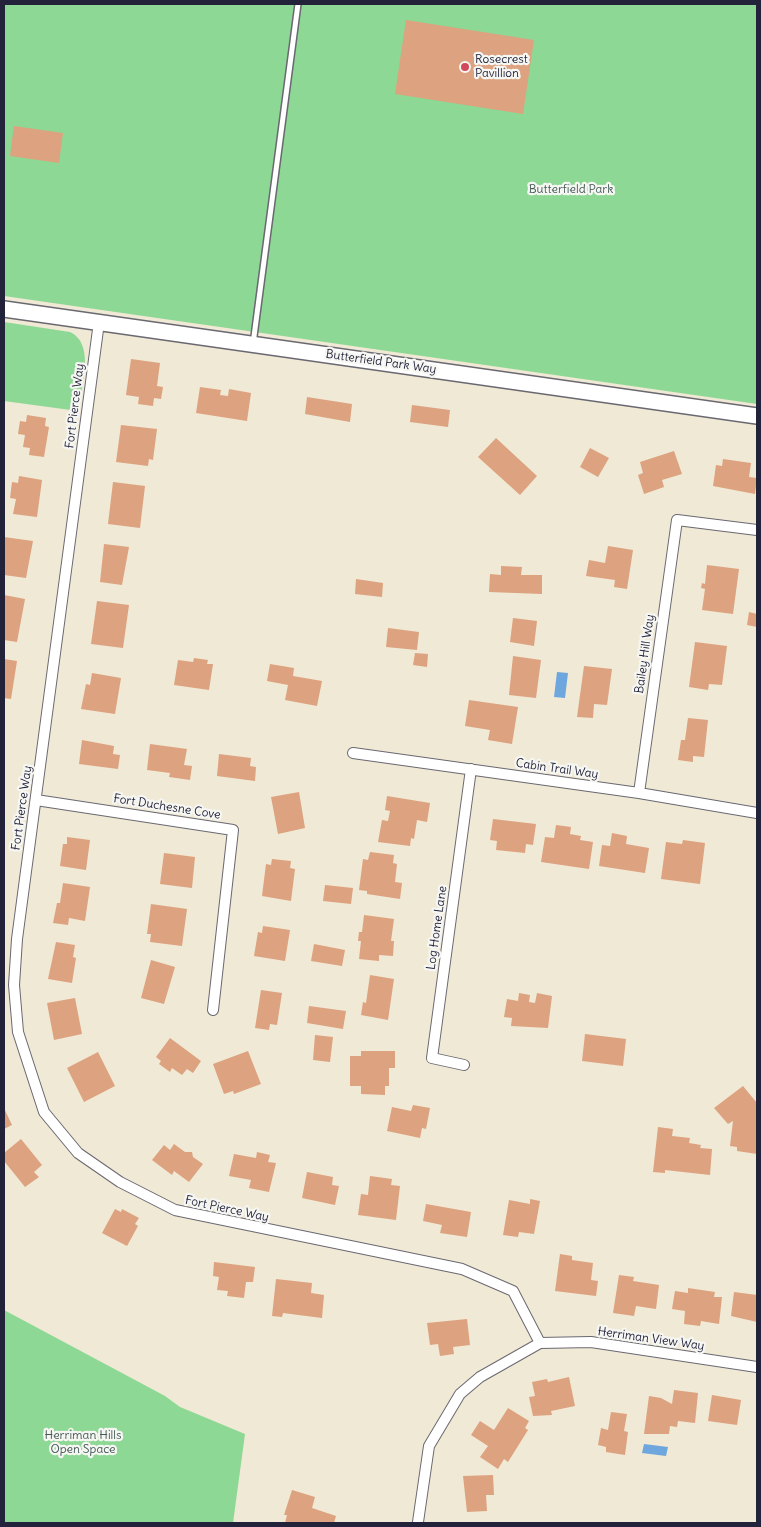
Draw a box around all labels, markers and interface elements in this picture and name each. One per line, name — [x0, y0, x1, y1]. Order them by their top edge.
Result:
place label: Rosecrest Pavillion — [475, 53, 528, 81]
marker: Rosecrest Pavillion — [459, 61, 471, 73]
park label: Butterfield Park — [529, 183, 613, 197]
street label: Butterfield Park Way — [325, 347, 437, 377]
street label: Fort Pierce Way — [63, 363, 87, 449]
street label: Bailey Hill Way — [632, 613, 658, 695]
street label: Cabin Trail Way — [515, 756, 599, 782]
street label: Fort Pierce Way — [9, 765, 35, 851]
street label: Fort Duchesne Cove — [112, 791, 222, 823]
street label: Log Home Lane — [424, 885, 450, 971]
street label: Fort Pierce Way — [184, 1193, 270, 1225]
street label: Herriman View Way — [597, 1324, 705, 1354]
park label: Herriman Hills Open Space — [45, 1429, 121, 1457]

